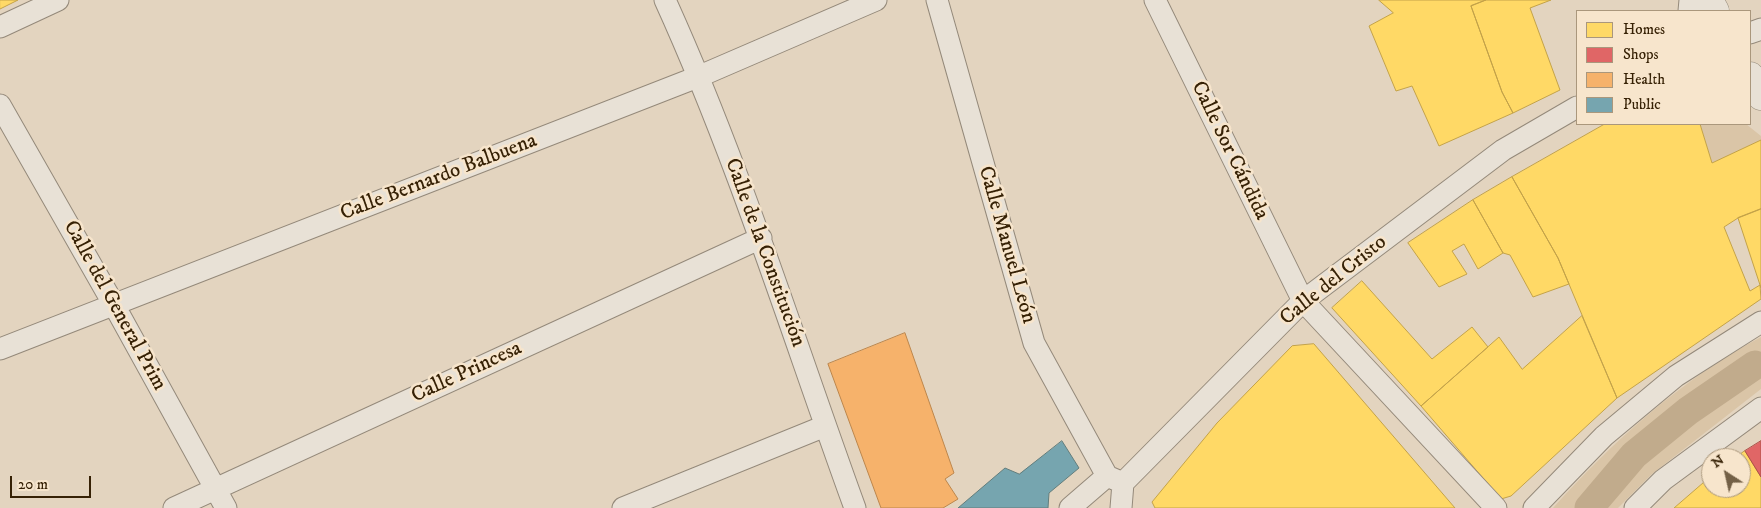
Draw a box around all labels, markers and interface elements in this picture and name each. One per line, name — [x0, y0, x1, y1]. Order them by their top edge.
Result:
legend — [1576, 10, 1751, 125]
text: Homes — [1623, 20, 1665, 39]
text: Shops — [1623, 45, 1659, 64]
text: Health — [1623, 70, 1665, 89]
street label: Calle Sor Cándida — [1185, 78, 1273, 224]
text: Public — [1623, 95, 1661, 114]
street label: Calle Bernardo Balbuena — [337, 129, 541, 227]
street label: Calle de la Constitución — [718, 155, 810, 351]
street label: Calle Manuel León — [972, 164, 1040, 326]
street label: Calle del General Prim — [57, 217, 171, 395]
street label: Calle del Cristo — [1276, 230, 1392, 332]
street label: Calle Princesa — [408, 337, 526, 409]
north arrow — [1701, 448, 1751, 498]
text: N — [1708, 451, 1728, 472]
scale bar — [12, 466, 94, 498]
text: 20 m — [18, 475, 48, 494]

